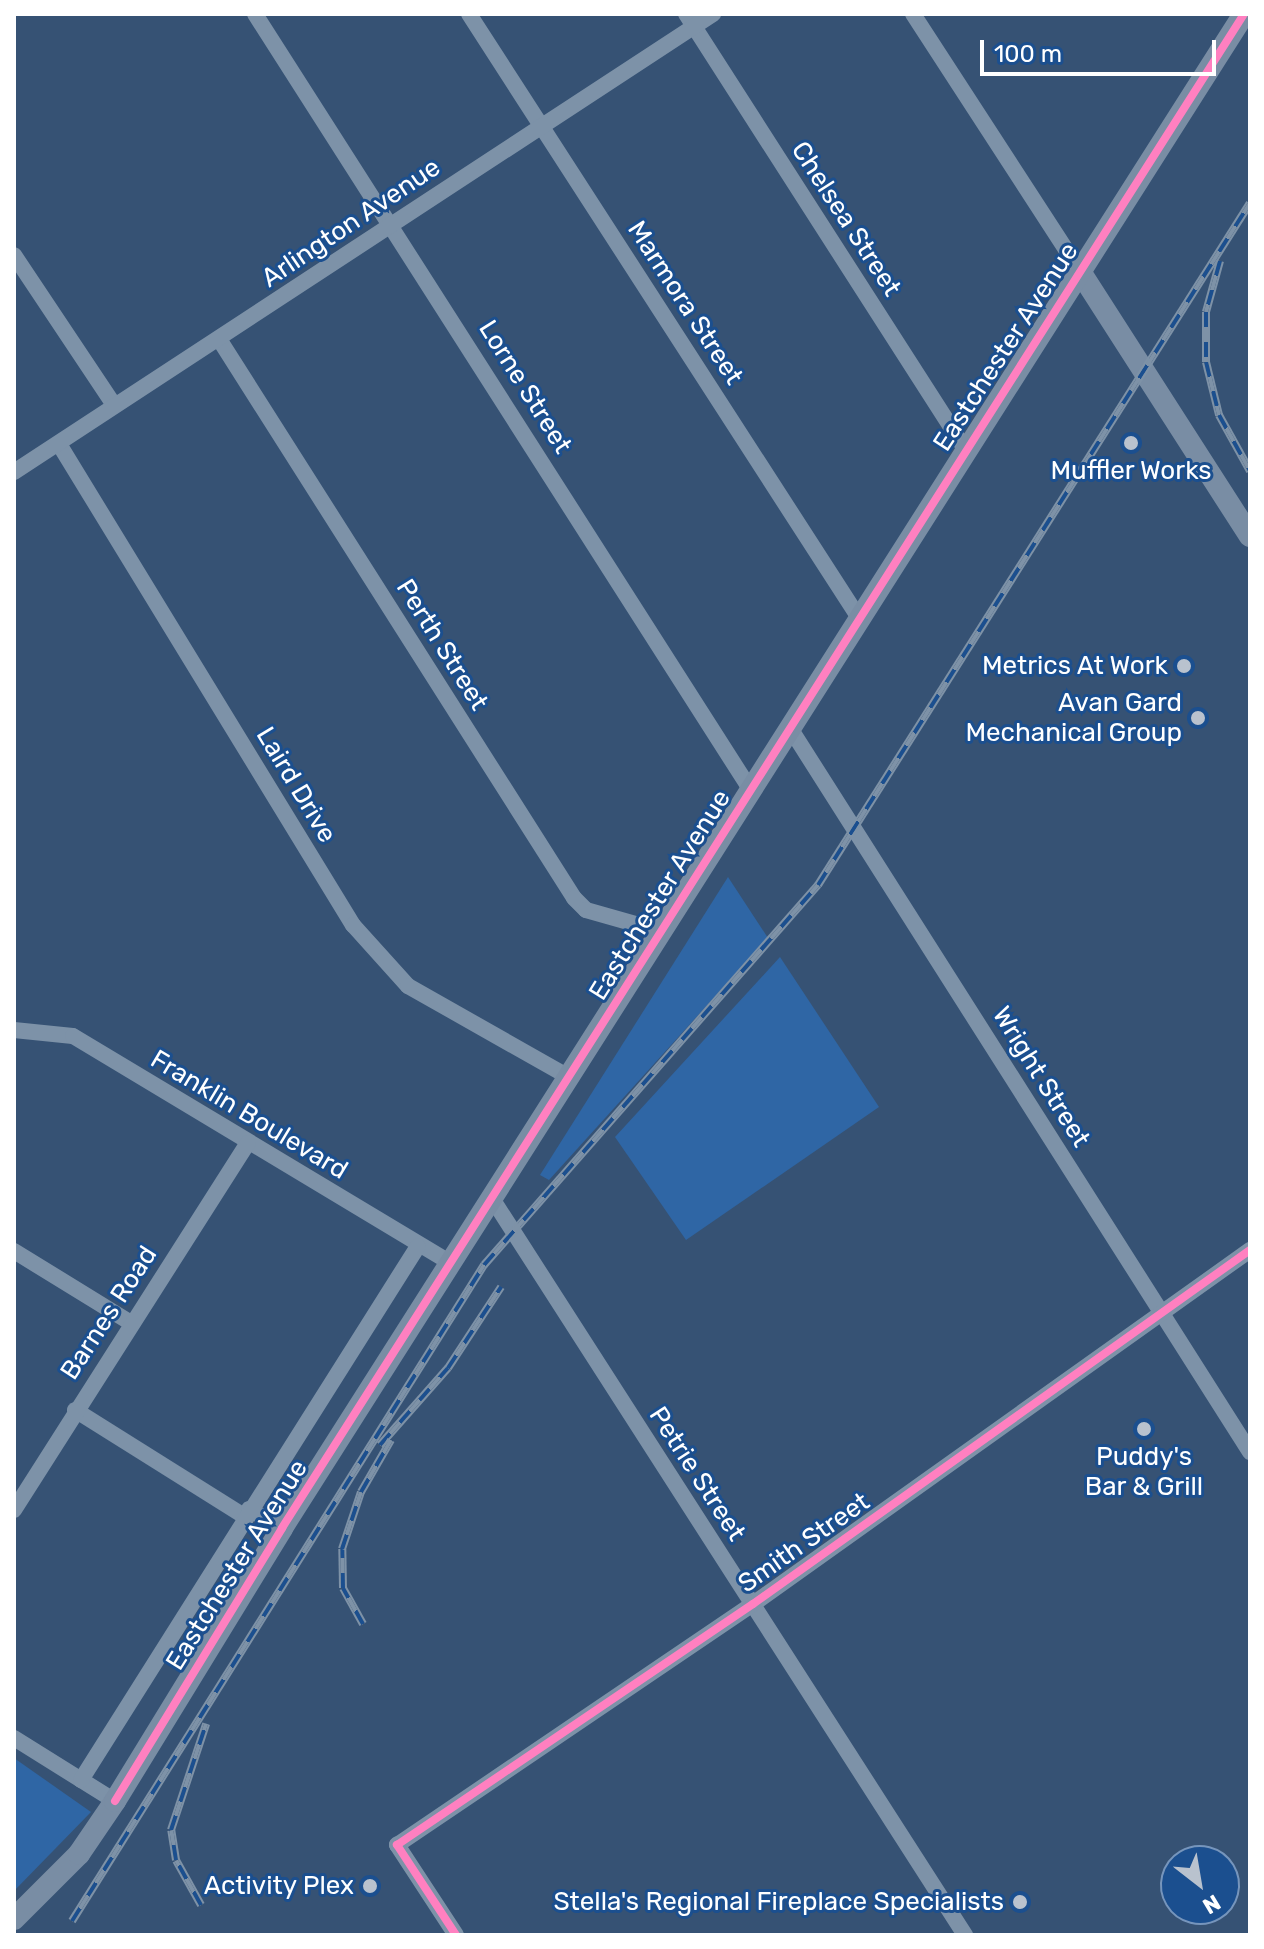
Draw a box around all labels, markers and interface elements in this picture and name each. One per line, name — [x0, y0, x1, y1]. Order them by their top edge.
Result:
scale bar — [984, 24, 1220, 74]
text: 100 m — [994, 40, 1062, 68]
street label: Chelsea Street — [785, 136, 907, 302]
street label: Arlington Avenue — [255, 152, 447, 294]
street label: Marmora Street — [621, 215, 749, 391]
street label: Eastchester Avenue — [927, 236, 1085, 458]
street label: Lorne Street — [472, 315, 578, 459]
marker: Muffler Works — [1122, 434, 1140, 452]
place label: Muffler Works — [1050, 455, 1212, 487]
street label: Perth Street — [389, 574, 495, 716]
place label: Metrics At Work — [981, 650, 1168, 682]
marker: Metrics At Work — [1175, 657, 1193, 675]
place label: Avan Gard Mechanical Group — [965, 687, 1182, 748]
marker: Avan Gard Mechanical Group — [1189, 709, 1207, 727]
street label: Laird Drive — [249, 722, 343, 848]
street label: Eastchester Avenue — [582, 783, 738, 1007]
street label: Wright Street — [985, 1001, 1097, 1153]
street label: Franklin Boulevard — [145, 1044, 353, 1186]
street label: Barnes Road — [54, 1240, 164, 1386]
street label: Petrie Street — [642, 1401, 752, 1547]
marker: Puddy's Bar & Grill — [1135, 1420, 1153, 1438]
place label: Puddy's Bar & Grill — [1085, 1441, 1203, 1502]
street label: Eastchester Avenue — [159, 1453, 315, 1677]
street label: Smith Street — [732, 1486, 876, 1600]
north arrow — [1160, 1845, 1240, 1925]
place label: Activity Plex — [203, 1870, 354, 1902]
marker: Activity Plex — [361, 1877, 379, 1895]
place label: Stella's Regional Fireplace Specialists — [553, 1886, 1004, 1918]
text: N — [1198, 1889, 1225, 1920]
marker: Stella's Regional Fireplace Specialists — [1011, 1893, 1029, 1911]

